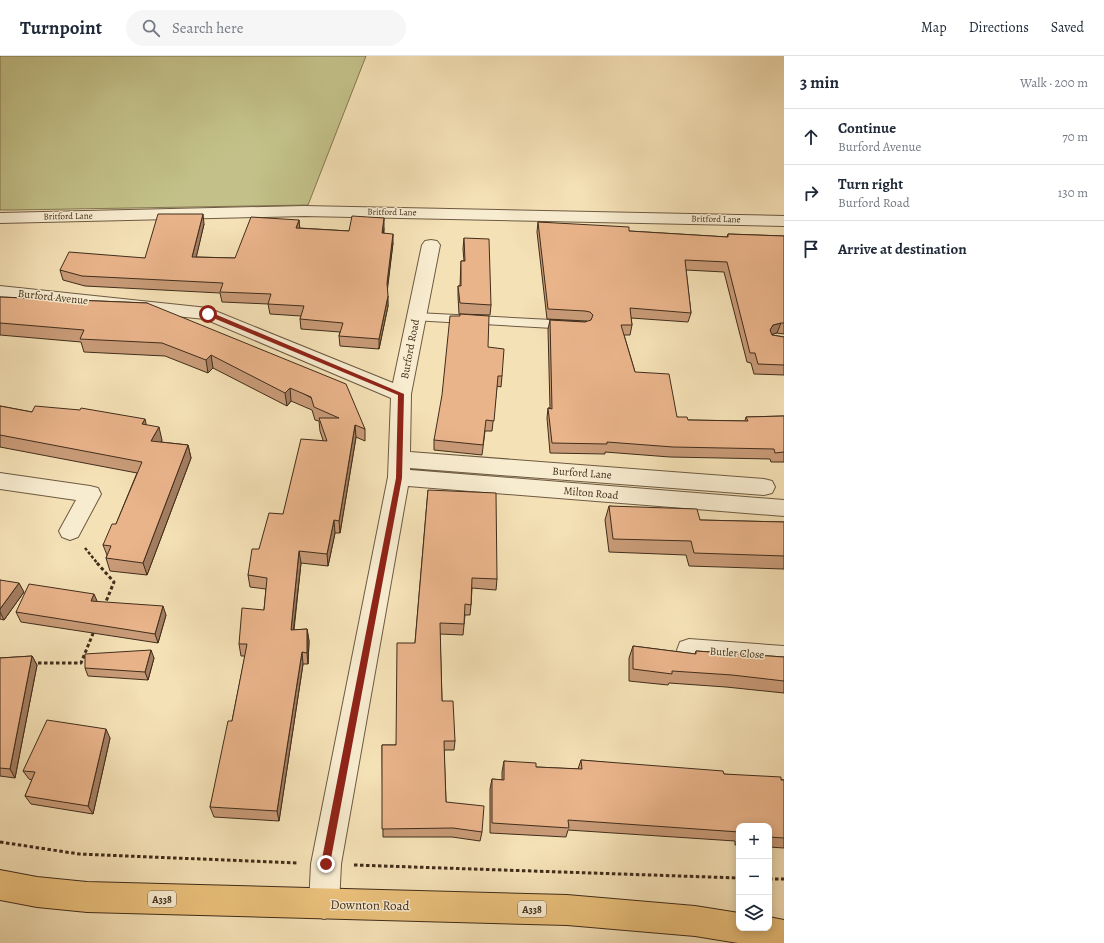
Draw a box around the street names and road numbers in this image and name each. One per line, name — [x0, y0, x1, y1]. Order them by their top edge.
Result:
street label: Britford Lane — [367, 206, 417, 218]
street label: Britford Lane — [43, 210, 93, 222]
street label: Britford Lane — [691, 213, 741, 225]
street label: Burford Avenue — [17, 286, 89, 308]
street label: Burford Road — [397, 318, 423, 380]
street label: Burford Lane — [552, 463, 612, 483]
street label: Milton Road — [563, 483, 619, 503]
street label: Butler Close — [709, 644, 765, 662]
road number: A338 — [148, 891, 176, 907]
street label: Downton Road — [330, 896, 410, 914]
road number: A338 — [518, 901, 546, 917]

